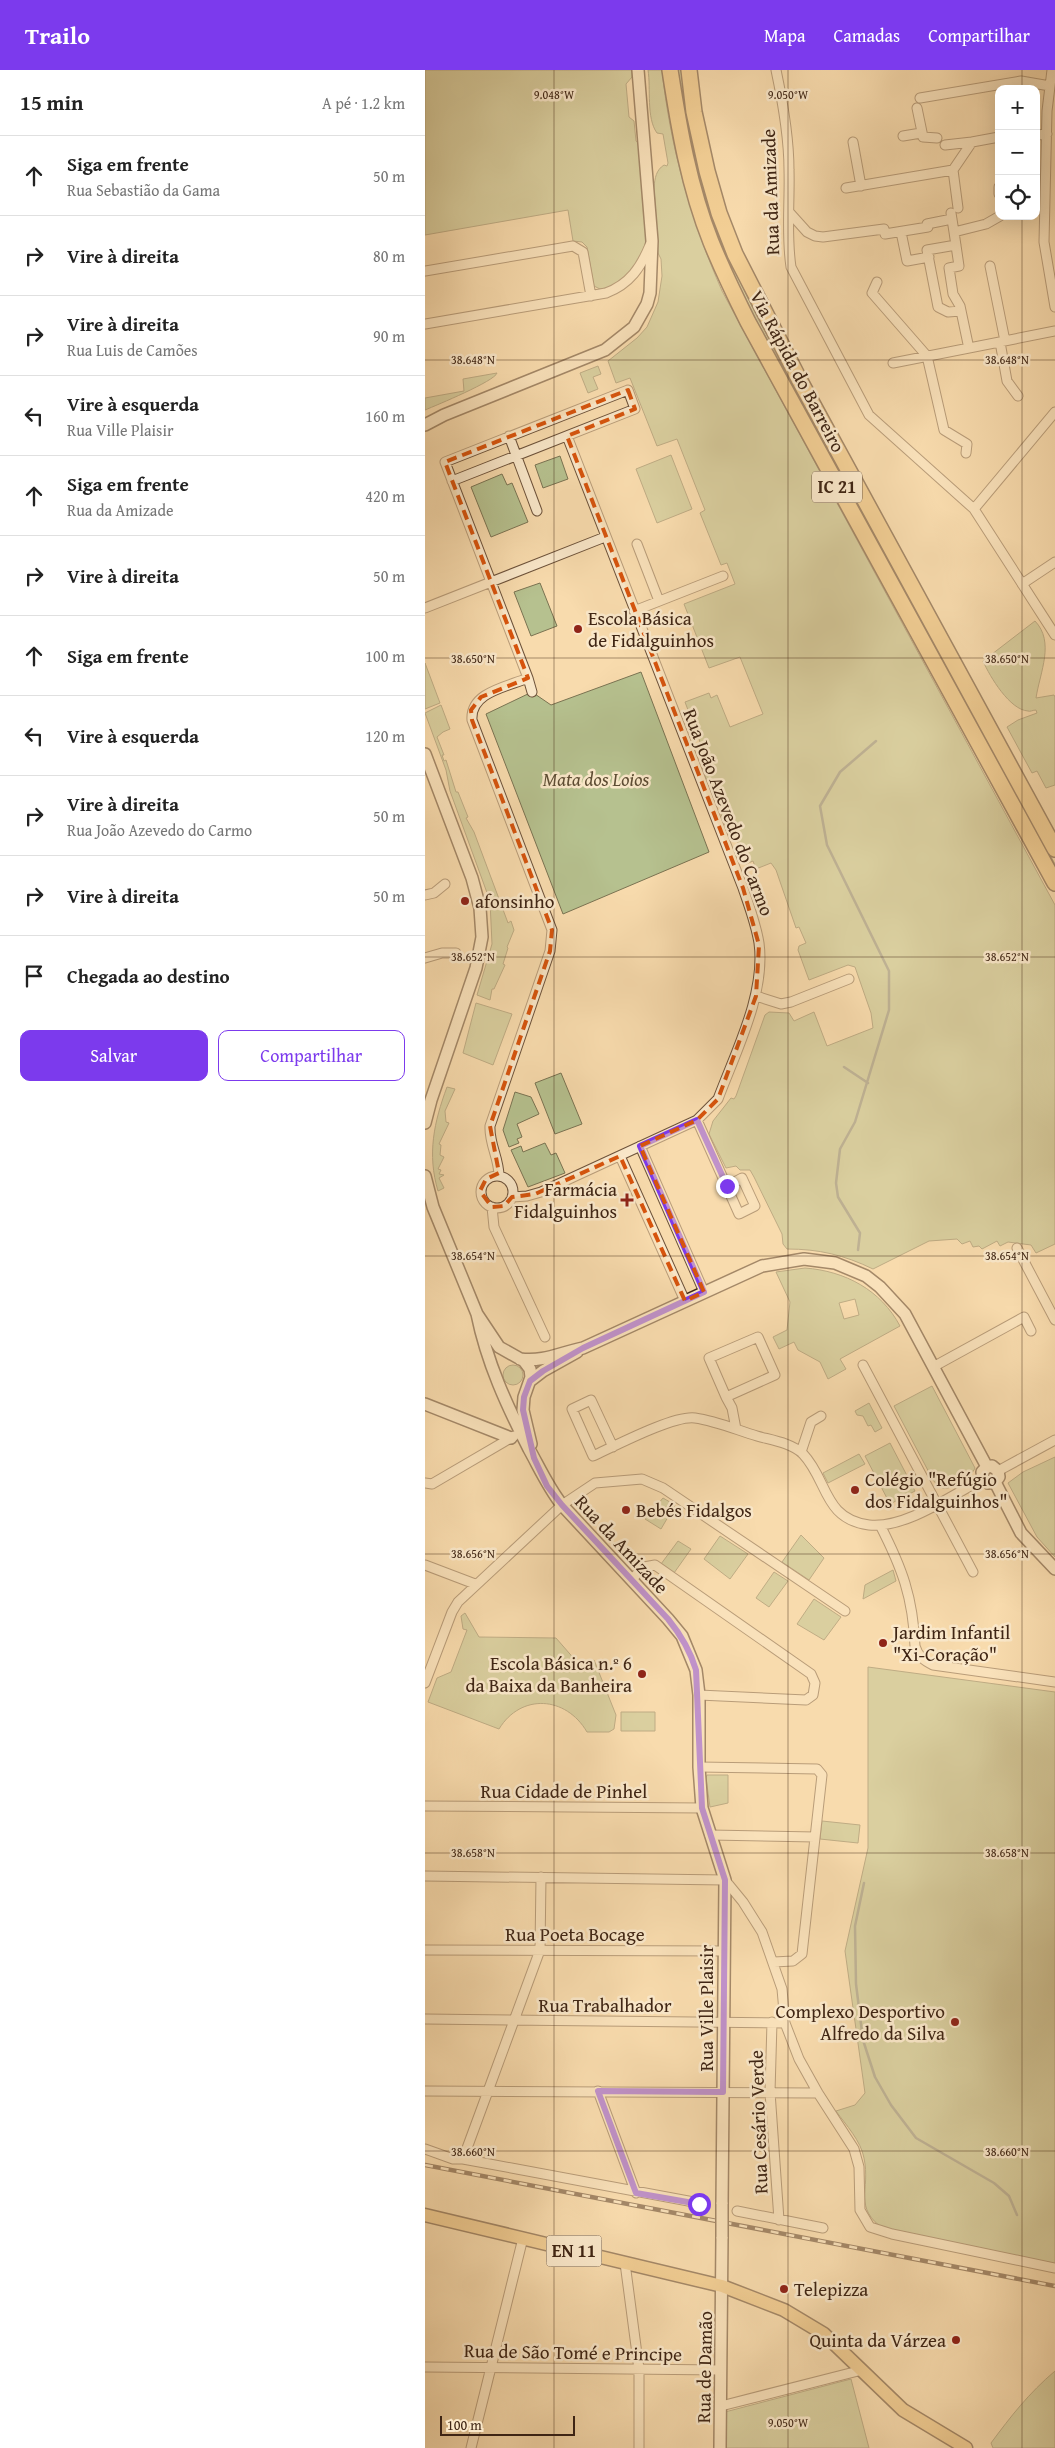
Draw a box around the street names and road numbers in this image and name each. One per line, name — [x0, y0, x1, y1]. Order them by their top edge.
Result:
street label: Rua da Amizade — [754, 128, 786, 256]
street label: Via Rápida do Barreiro — [743, 285, 853, 457]
road number: IC 21 — [812, 472, 862, 502]
street label: Rua João Azevedo do Carmo — [677, 704, 781, 920]
street label: Rua da Amizade — [569, 1488, 675, 1600]
street label: Rua Cidade de Pinhel — [481, 1777, 647, 1805]
street label: Rua Poeta Bocage — [505, 1920, 645, 1948]
street label: Rua Ville Plaisir — [692, 1945, 720, 2071]
street label: Rua Trabalhador — [538, 1991, 672, 2019]
street label: Rua Cesário Verde — [741, 2049, 775, 2195]
road number: EN 11 — [547, 2236, 601, 2266]
street label: Rua de Damão — [689, 2311, 719, 2423]
street label: Rua de São Tomé e Principe — [464, 2336, 682, 2368]

